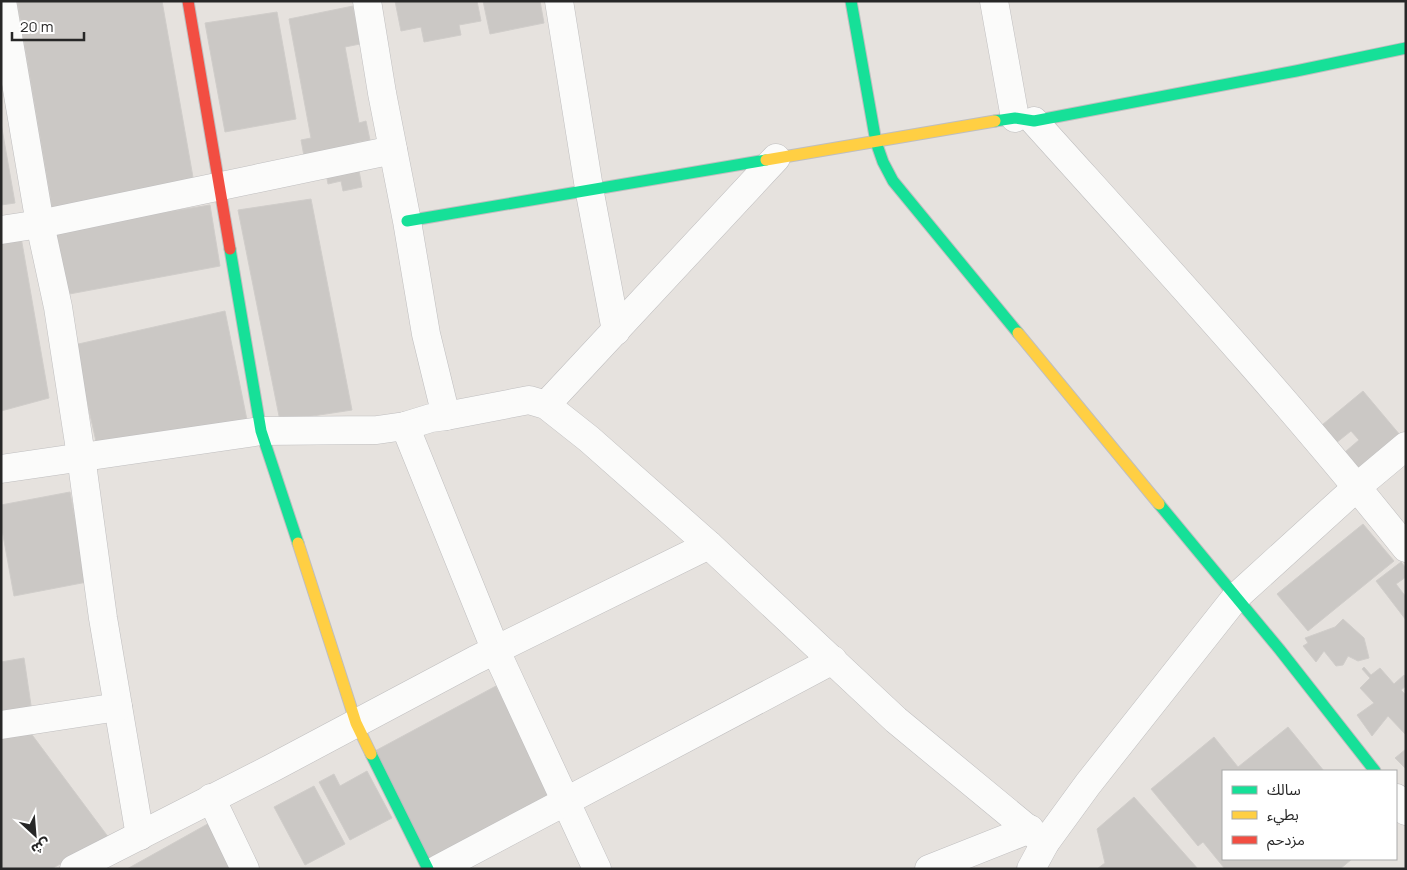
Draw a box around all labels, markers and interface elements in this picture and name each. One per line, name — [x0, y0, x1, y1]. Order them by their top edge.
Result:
scale bar — [12, 10, 85, 42]
text: 20 m — [20, 16, 53, 37]
legend — [1222, 770, 1397, 860]
text: سالك — [1267, 779, 1301, 800]
text: بطيء — [1267, 804, 1299, 826]
north arrow — [10, 810, 60, 860]
text: مزدحم — [1267, 829, 1305, 851]
text: ش — [28, 834, 54, 860]

